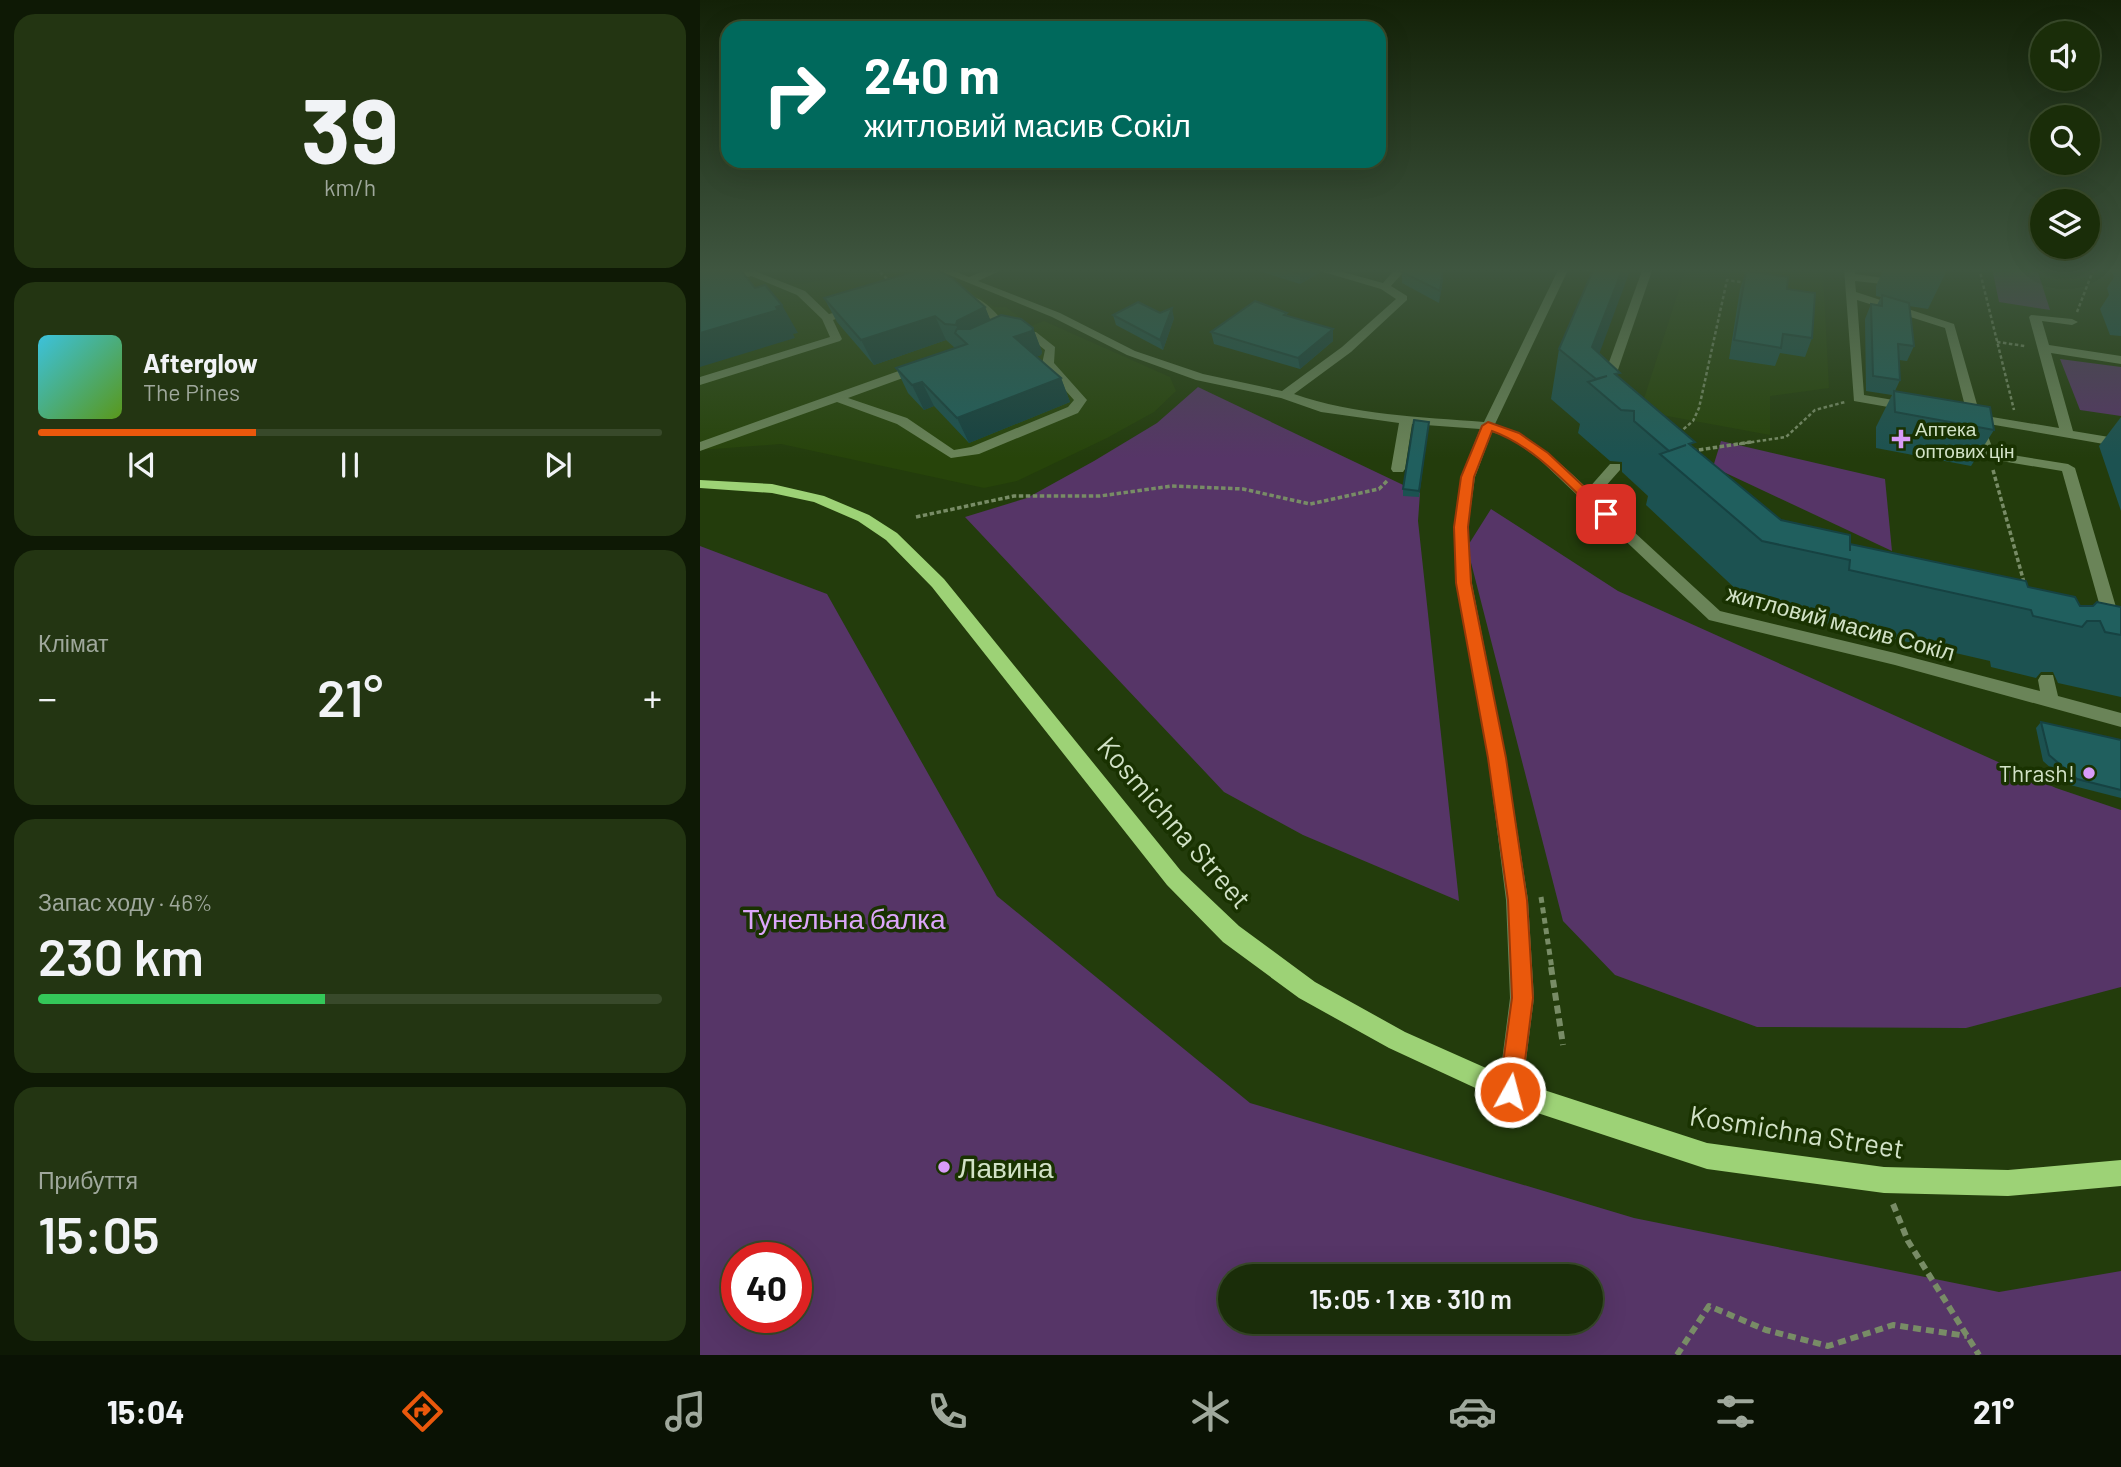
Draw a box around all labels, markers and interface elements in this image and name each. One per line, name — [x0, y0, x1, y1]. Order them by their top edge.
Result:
map controls — [2030, 21, 2100, 259]
button: sound — [2030, 21, 2100, 91]
text: 240 m — [864, 45, 1000, 104]
icon: right — [749, 49, 840, 140]
text: 39 — [301, 73, 399, 182]
text: житловий масив Сокіл — [864, 105, 1191, 143]
button: search — [2030, 105, 2100, 175]
text: km/h — [324, 173, 376, 201]
button: layers — [2030, 189, 2100, 259]
text: Afterglow — [143, 347, 258, 378]
text: The Pines — [143, 378, 240, 406]
place label: Аптека оптових цін — [1915, 417, 2015, 462]
marker: Аптека оптових цін — [1893, 431, 1909, 447]
icon: previous — [123, 446, 161, 484]
icon: pause — [331, 446, 369, 484]
icon: next — [539, 446, 577, 484]
pin — [1576, 484, 1636, 544]
icon: arrive — [1587, 495, 1625, 533]
street label: житловий масив Сокіл — [1724, 578, 1958, 666]
text: Клімат — [38, 629, 109, 657]
text: 21° — [317, 665, 383, 727]
text: − — [38, 674, 57, 720]
text: + — [643, 674, 662, 720]
street label: Kosmichna Street — [1091, 729, 1259, 915]
place label: Thrash! — [1999, 759, 2075, 787]
marker: Thrash! — [2081, 765, 2097, 781]
text: Запас ходу · 46% — [38, 888, 213, 916]
park label: Тунельна балка — [743, 901, 946, 935]
text: 230 km — [38, 924, 204, 986]
position arrow — [1473, 1055, 1547, 1129]
street label: Kosmichna Street — [1687, 1097, 1907, 1165]
place label: Лавина — [958, 1150, 1054, 1184]
marker: Лавина — [936, 1159, 952, 1175]
text: Прибуття — [38, 1166, 138, 1194]
text: 15:05 — [38, 1202, 159, 1264]
speed limit sign: 40 — [721, 1242, 812, 1333]
text: 15:05 · 1 хв · 310 m — [1309, 1283, 1512, 1314]
icon: directions — [398, 1387, 447, 1436]
icon: music — [661, 1387, 710, 1436]
icon: phone — [923, 1387, 972, 1436]
icon: climate — [1186, 1387, 1235, 1436]
icon: car — [1448, 1387, 1497, 1436]
icon: filters — [1711, 1387, 1760, 1436]
text: 15:04 — [107, 1392, 185, 1430]
text: 21° — [1973, 1392, 2014, 1430]

